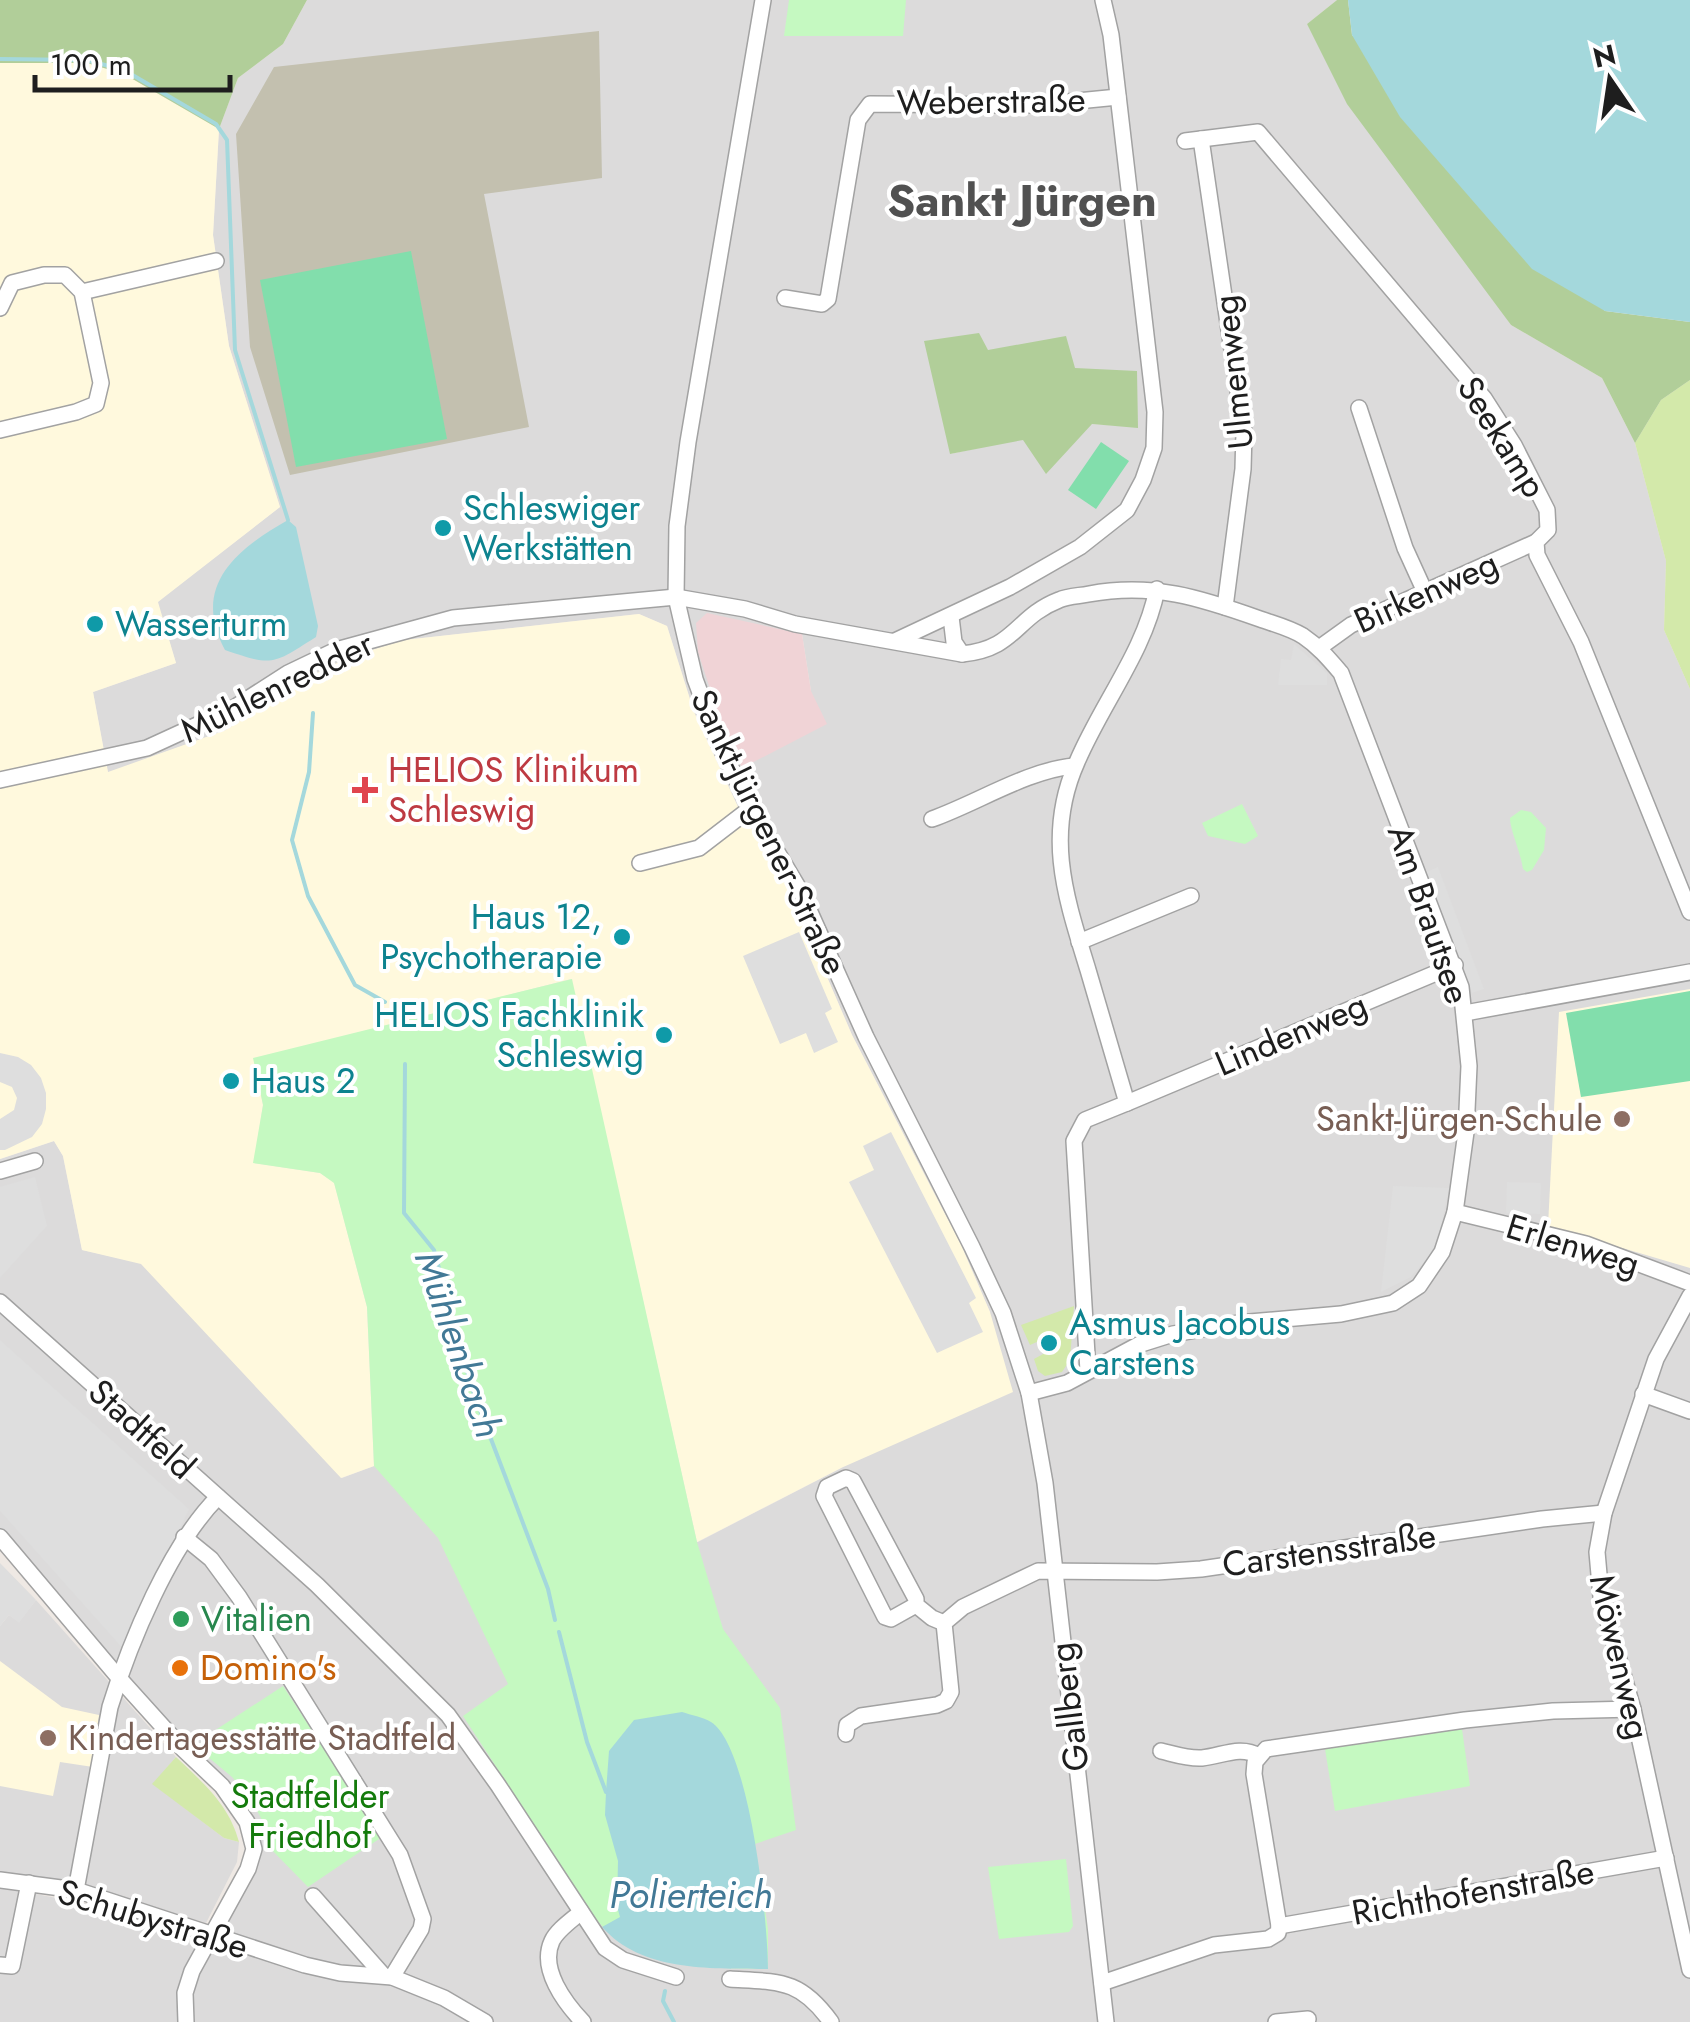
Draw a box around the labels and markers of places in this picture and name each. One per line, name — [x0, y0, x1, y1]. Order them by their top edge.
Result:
place label: Schleswiger Werkstätten — [463, 483, 640, 573]
marker: Schleswiger Werkstätten — [432, 517, 454, 539]
place label: Wasserturm — [115, 599, 287, 649]
marker: Wasserturm — [84, 613, 106, 635]
place label: HELIOS Klinikum Schleswig — [388, 745, 639, 835]
marker: HELIOS Klinikum Schleswig — [352, 777, 378, 803]
place label: Haus 12, Psychotherapie — [380, 892, 602, 982]
marker: Haus 12, Psychotherapie — [611, 926, 633, 948]
place label: HELIOS Fachklinik Schleswig — [374, 990, 645, 1080]
marker: HELIOS Fachklinik Schleswig — [653, 1024, 675, 1046]
place label: Haus 2 — [251, 1056, 356, 1106]
marker: Haus 2 — [220, 1070, 242, 1092]
place label: Sankt-Jürgen-Schule — [1316, 1094, 1602, 1144]
marker: Sankt-Jürgen-Schule — [1611, 1108, 1633, 1130]
place label: Asmus Jacobus Carstens — [1069, 1298, 1290, 1388]
marker: Asmus Jacobus Carstens — [1038, 1332, 1060, 1354]
place label: Vitalien — [201, 1594, 312, 1644]
marker: Vitalien — [170, 1608, 192, 1630]
place label: Domino's — [200, 1643, 336, 1693]
marker: Domino's — [169, 1657, 191, 1679]
place label: Kindertagesstätte Stadtfeld — [68, 1713, 456, 1763]
marker: Kindertagesstätte Stadtfeld — [37, 1727, 59, 1749]

